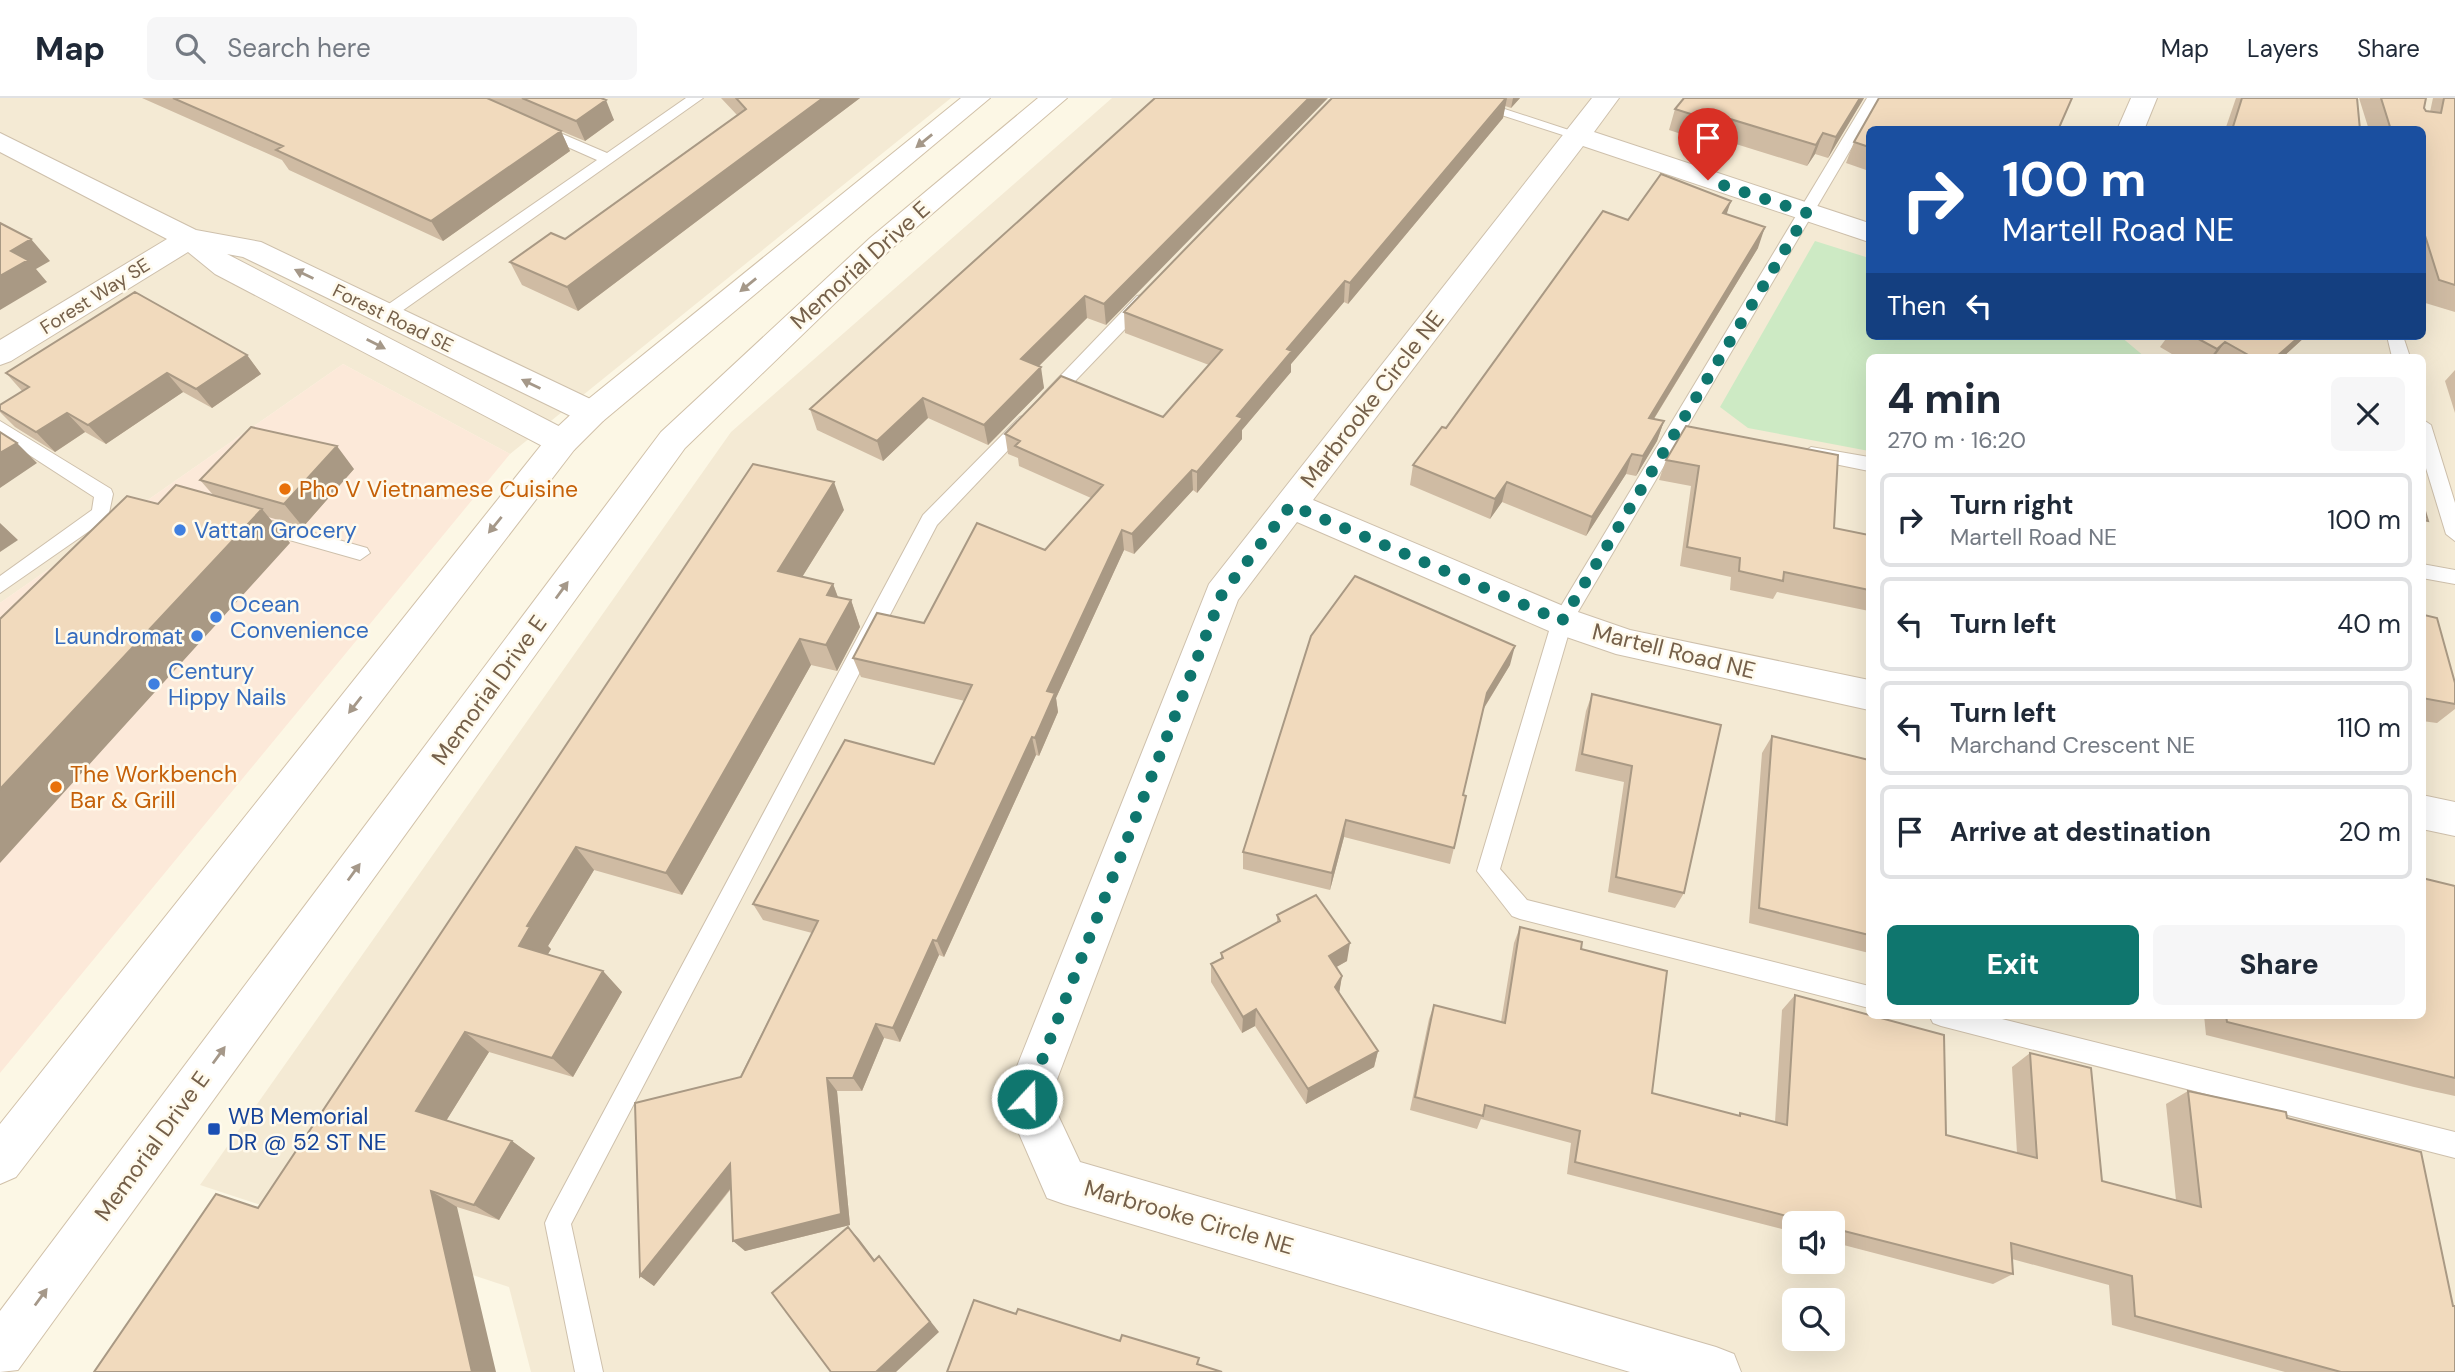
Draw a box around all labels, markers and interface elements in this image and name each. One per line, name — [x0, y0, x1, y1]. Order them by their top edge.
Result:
search box — [147, 17, 637, 80]
text: Map — [35, 27, 105, 70]
icon: search — [171, 29, 209, 67]
text: Search here — [227, 31, 371, 65]
text: Map — [2161, 33, 2209, 64]
text: Layers — [2247, 33, 2319, 64]
text: Share — [2357, 33, 2420, 64]
pin — [1678, 108, 1738, 180]
icon: arrive — [1689, 119, 1727, 157]
one-way arrow — [915, 134, 933, 149]
text: 100 m — [2002, 147, 2146, 211]
icon: right — [1887, 154, 1978, 245]
street label: Memorial Drive E — [784, 194, 936, 336]
text: Martell Road NE — [2002, 209, 2234, 251]
street label: Forest Way SE — [35, 252, 155, 340]
one-way arrow — [294, 269, 314, 280]
street label: Forest Road SE — [329, 278, 457, 358]
one-way arrow — [739, 278, 757, 293]
icon: left — [1960, 287, 1998, 325]
text: Then — [1887, 289, 1946, 323]
street label: Marbrooke Circle NE — [1294, 304, 1450, 494]
one-way arrow — [366, 338, 386, 350]
text: 4 min — [1887, 371, 2002, 426]
button: close — [2331, 377, 2405, 451]
one-way arrow — [521, 378, 541, 389]
text: 270 m · 16:20 — [1887, 425, 2026, 455]
place label: Pho V Vietnamese Cuisine — [299, 474, 578, 504]
marker: Pho V Vietnamese Cuisine — [277, 481, 293, 497]
text: Turn right — [1950, 488, 2074, 522]
icon: right — [1891, 501, 1929, 539]
text: 100 m — [2327, 503, 2401, 537]
place label: Vattan Grocery — [194, 515, 357, 545]
one-way arrow — [488, 516, 503, 534]
marker: Vattan Grocery — [172, 522, 188, 538]
text: Martell Road NE — [1950, 522, 2117, 552]
one-way arrow — [555, 581, 569, 600]
place label: Ocean Convenience — [230, 589, 369, 645]
icon: left — [1891, 605, 1929, 643]
text: Turn left — [1950, 607, 2057, 641]
text: 40 m — [2337, 607, 2401, 641]
marker: Ocean Convenience — [208, 609, 224, 625]
street label: Memorial Drive E — [425, 609, 553, 771]
street label: Martell Road NE — [1589, 616, 1759, 686]
place label: Laundromat — [54, 621, 183, 651]
marker: Laundromat — [189, 628, 205, 644]
place label: Century Hippy Nails — [168, 656, 287, 712]
marker: Century Hippy Nails — [146, 676, 162, 692]
one-way arrow — [348, 695, 363, 713]
text: Turn left — [1950, 696, 2057, 730]
icon: left — [1891, 709, 1929, 747]
text: 110 m — [2337, 711, 2401, 745]
text: Marchand Crescent NE — [1950, 730, 2195, 760]
place label: The Workbench Bar & Grill — [70, 759, 237, 815]
marker: The Workbench Bar & Grill — [48, 779, 64, 795]
icon: arrive — [1891, 813, 1929, 851]
text: Arrive at destination — [1950, 815, 2211, 849]
text: 20 m — [2338, 815, 2401, 849]
one-way arrow — [347, 863, 361, 881]
button: Exit — [1887, 925, 2139, 1005]
button: Share — [2153, 925, 2405, 1005]
one-way arrow — [212, 1046, 226, 1064]
position arrow — [990, 1062, 1064, 1136]
street label: Memorial Drive E — [88, 1065, 216, 1227]
place label: WB Memorial DR @ 52 ST NE — [228, 1101, 387, 1157]
marker: WB Memorial DR @ 52 ST NE — [206, 1121, 222, 1137]
street label: Marbrooke Circle NE — [1081, 1173, 1297, 1261]
map controls — [1782, 1211, 1845, 1351]
button: sound — [1782, 1211, 1845, 1274]
button: search — [1782, 1288, 1845, 1351]
one-way arrow — [33, 1289, 48, 1307]

